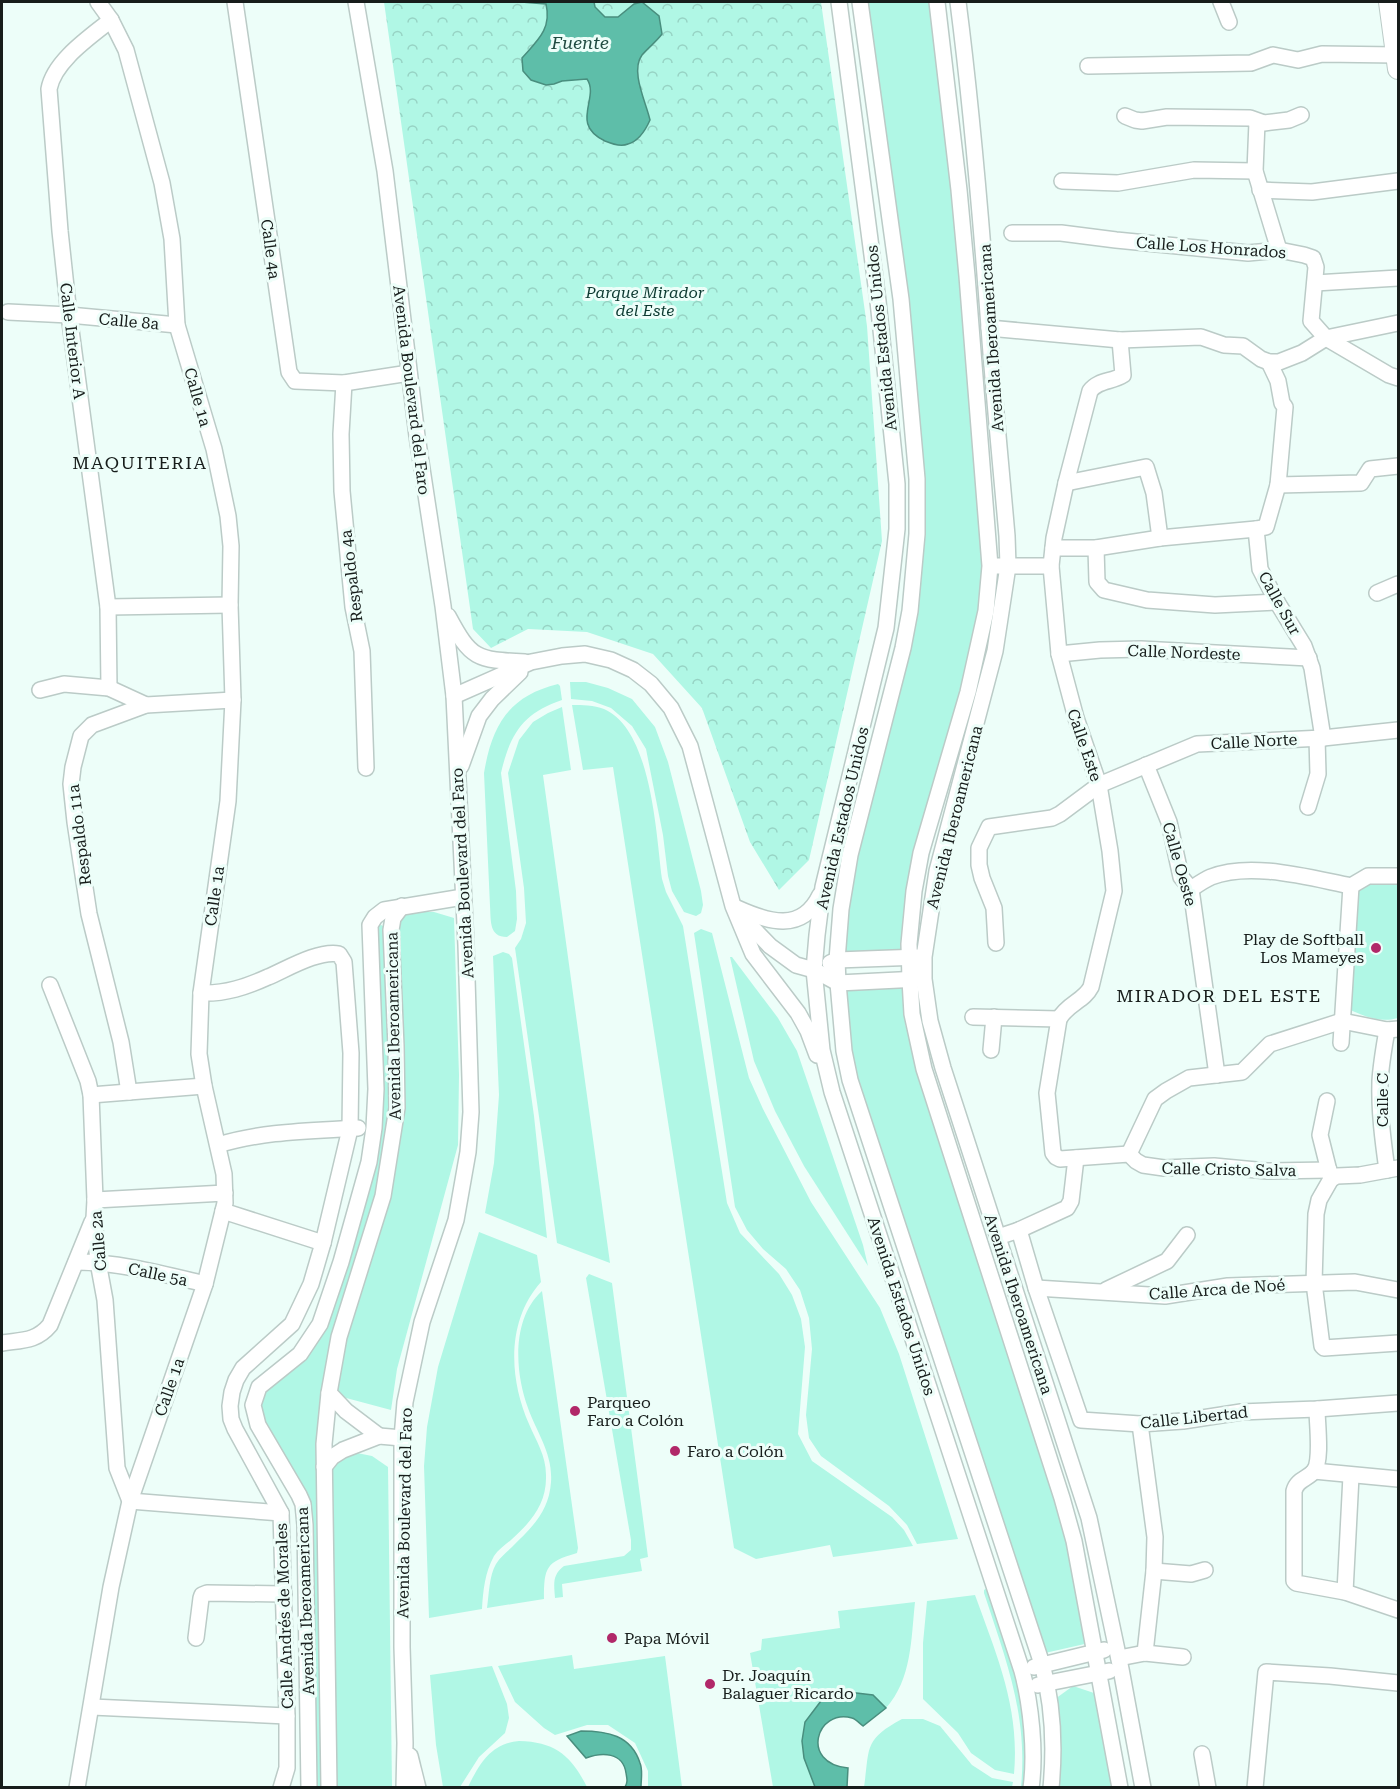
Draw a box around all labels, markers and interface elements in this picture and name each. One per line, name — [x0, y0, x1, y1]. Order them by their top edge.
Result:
water label: Fuente — [550, 32, 609, 53]
street label: Calle 4a — [257, 218, 284, 281]
street label: Calle Los Honrados — [1135, 233, 1287, 262]
street label: Avenida Iberoamericana — [975, 243, 1008, 433]
street label: Avenida Estados Unidos — [862, 244, 901, 432]
street label: Calle Interior A — [56, 282, 89, 401]
park label: Parque Mirador del Este — [584, 283, 705, 320]
street label: Avenida Boulevard del Faro — [389, 284, 434, 496]
street label: Calle 8a — [98, 309, 160, 334]
street label: Calle 1a — [180, 365, 215, 429]
district label: MAQUITERIA — [72, 452, 208, 473]
street label: Respaldo 4a — [336, 528, 367, 623]
street label: Calle Sur — [1254, 568, 1305, 639]
street label: Calle Nordeste — [1127, 641, 1241, 664]
street label: Calle Este — [1063, 706, 1106, 784]
street label: Avenida Iberoamericana — [922, 723, 987, 911]
street label: Avenida Estados Unidos — [812, 725, 873, 911]
street label: Calle Norte — [1210, 730, 1298, 753]
street label: Avenida Boulevard del Faro — [447, 767, 478, 979]
street label: Respaldo 11a — [64, 783, 95, 887]
street label: Calle Oeste — [1158, 820, 1201, 909]
street label: Calle 1a — [201, 864, 228, 927]
place label: Play de Softball Los Mameyes — [1243, 930, 1364, 967]
street label: Avenida Iberoamericana — [382, 931, 405, 1120]
marker: Play de Softball Los Mameyes — [1369, 941, 1383, 955]
district label: MIRADOR DEL ESTE — [1116, 985, 1322, 1006]
street label: Calle C — [1373, 1073, 1392, 1127]
street label: Calle Cristo Salva — [1161, 1159, 1297, 1180]
street label: Calle 2a — [86, 1210, 111, 1272]
street label: Avenida Iberoamericana — [980, 1212, 1057, 1397]
street label: Avenida Estados Unidos — [864, 1214, 940, 1398]
street label: Calle 5a — [126, 1259, 190, 1290]
street label: Calle Arca de Noé — [1148, 1275, 1286, 1304]
street label: Calle 1a — [151, 1355, 188, 1419]
place label: Parqueo Faro a Colón — [587, 1393, 684, 1430]
street label: Calle Libertad — [1139, 1402, 1249, 1433]
marker: Parqueo Faro a Colón — [568, 1404, 582, 1418]
street label: Avenida Boulevard del Faro — [393, 1407, 416, 1619]
place label: Faro a Colón — [687, 1442, 784, 1461]
marker: Faro a Colón — [668, 1444, 682, 1458]
street label: Avenida Iberoamericana — [293, 1506, 318, 1695]
street label: Calle Andrés de Morales — [272, 1522, 297, 1709]
place label: Papa Móvil — [624, 1629, 710, 1648]
marker: Papa Móvil — [605, 1631, 619, 1645]
place label: Dr. Joaquín Balaguer Ricardo — [722, 1666, 854, 1703]
marker: Dr. Joaquín Balaguer Ricardo — [703, 1677, 717, 1691]

